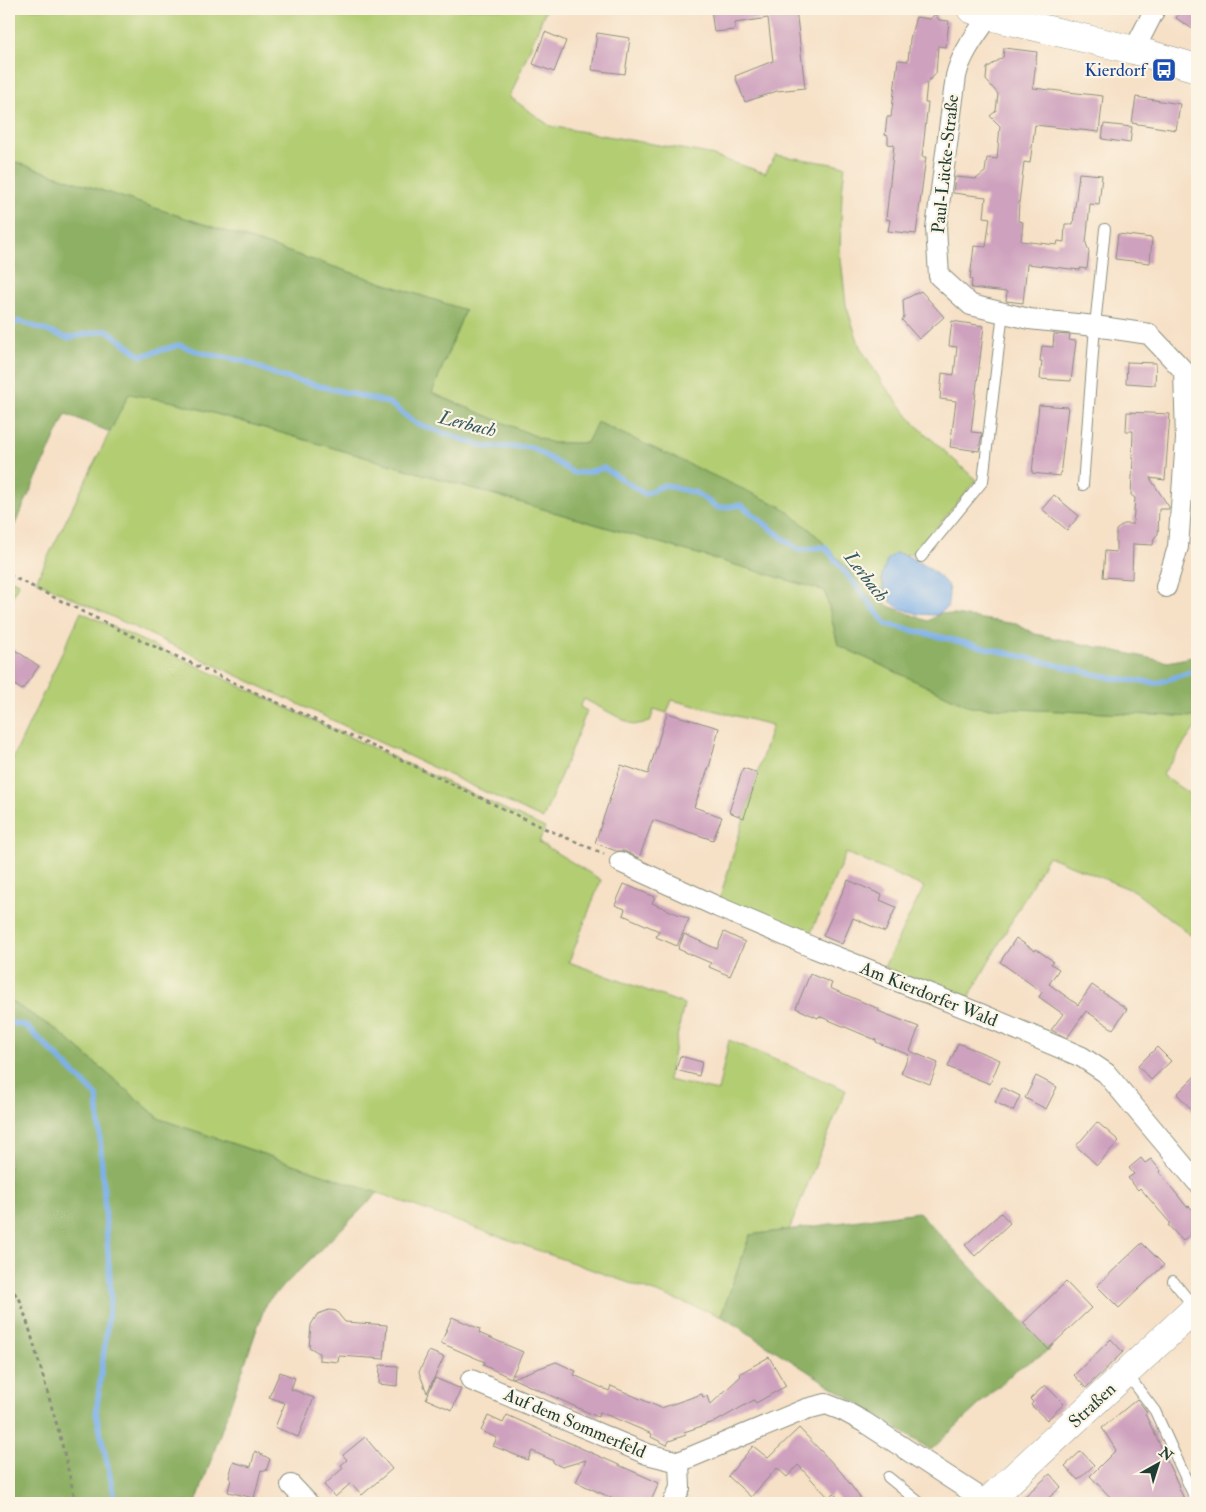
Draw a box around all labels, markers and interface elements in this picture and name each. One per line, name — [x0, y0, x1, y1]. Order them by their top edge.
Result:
bus stop icon: Kierdorf — [1151, 57, 1177, 83]
place label: Kierdorf — [1085, 59, 1149, 82]
street label: Paul-Lücke-Straße — [927, 93, 964, 235]
water label: Lerbach — [436, 405, 499, 443]
water label: Lerbach — [838, 545, 894, 607]
street label: Am Kierdorfer Wald — [856, 956, 1001, 1033]
street label: Straßen — [1064, 1378, 1121, 1433]
street label: Auf dem Sommerfeld — [499, 1383, 649, 1464]
north arrow — [1134, 1440, 1184, 1490]
text: N — [1155, 1443, 1176, 1465]

